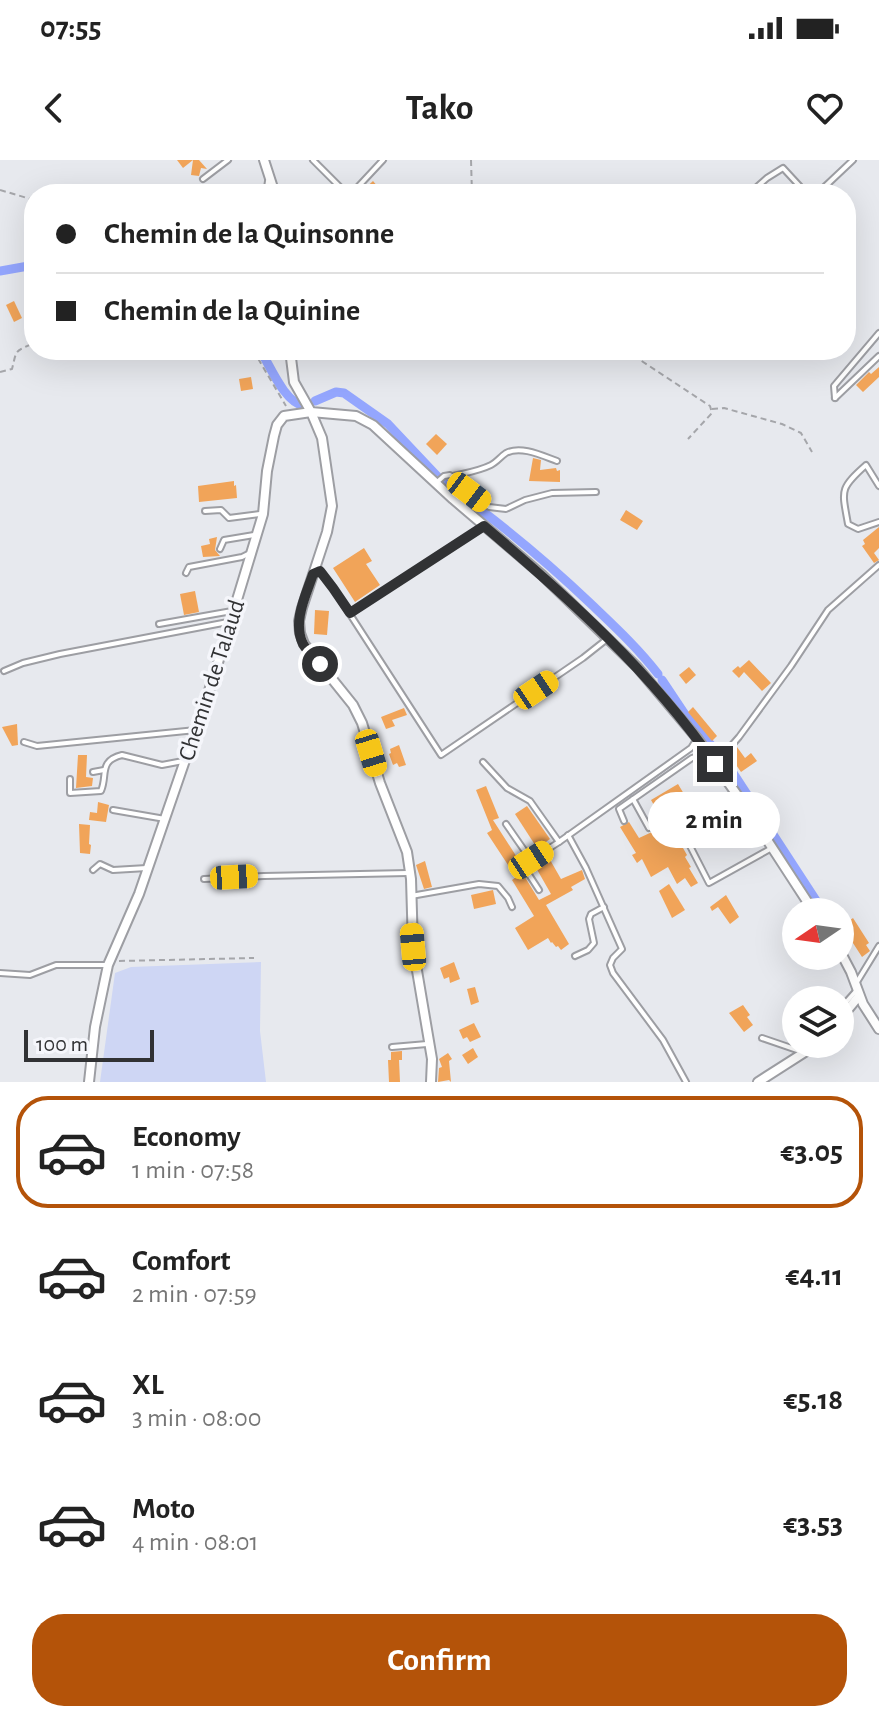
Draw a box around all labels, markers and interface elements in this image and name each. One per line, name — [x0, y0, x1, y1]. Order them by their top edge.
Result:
text: 07:55 — [40, 13, 101, 43]
icon: back — [32, 86, 76, 130]
icon: heart — [803, 86, 847, 130]
text: Tako — [405, 90, 474, 126]
text: Chemin de la Quinsonne — [104, 219, 394, 249]
text: Chemin de la Quinine — [104, 296, 360, 326]
car — [443, 468, 495, 516]
street label: Chemin de Talaud — [175, 597, 249, 764]
route start — [302, 646, 338, 682]
car — [509, 667, 563, 713]
car — [353, 727, 389, 779]
route end — [697, 746, 733, 782]
callout: 2 min — [649, 792, 781, 848]
text: 2 min — [685, 807, 743, 833]
car — [504, 837, 558, 883]
car — [209, 864, 259, 890]
north arrow — [782, 898, 854, 970]
map controls — [782, 898, 854, 1058]
car — [399, 922, 427, 972]
button: layers — [782, 986, 854, 1058]
scale bar — [24, 1026, 154, 1062]
text: 100 m — [36, 1033, 88, 1055]
icon: car — [36, 1116, 108, 1188]
text: Economy — [132, 1122, 241, 1152]
text: €3.05 — [781, 1137, 843, 1167]
text: 1 min · 07:58 — [132, 1157, 254, 1183]
icon: car — [36, 1240, 108, 1312]
text: Comfort — [132, 1246, 231, 1276]
text: €4.11 — [785, 1261, 843, 1291]
text: 2 min · 07:59 — [132, 1281, 257, 1307]
icon: car — [36, 1364, 108, 1436]
text: XL — [132, 1370, 164, 1400]
text: €5.18 — [784, 1385, 843, 1415]
text: 3 min · 08:00 — [132, 1405, 262, 1431]
icon: car — [36, 1488, 108, 1560]
text: Moto — [132, 1494, 195, 1524]
text: €3.53 — [783, 1509, 843, 1539]
text: 4 min · 08:01 — [132, 1529, 259, 1555]
button: Confirm — [32, 1614, 847, 1706]

